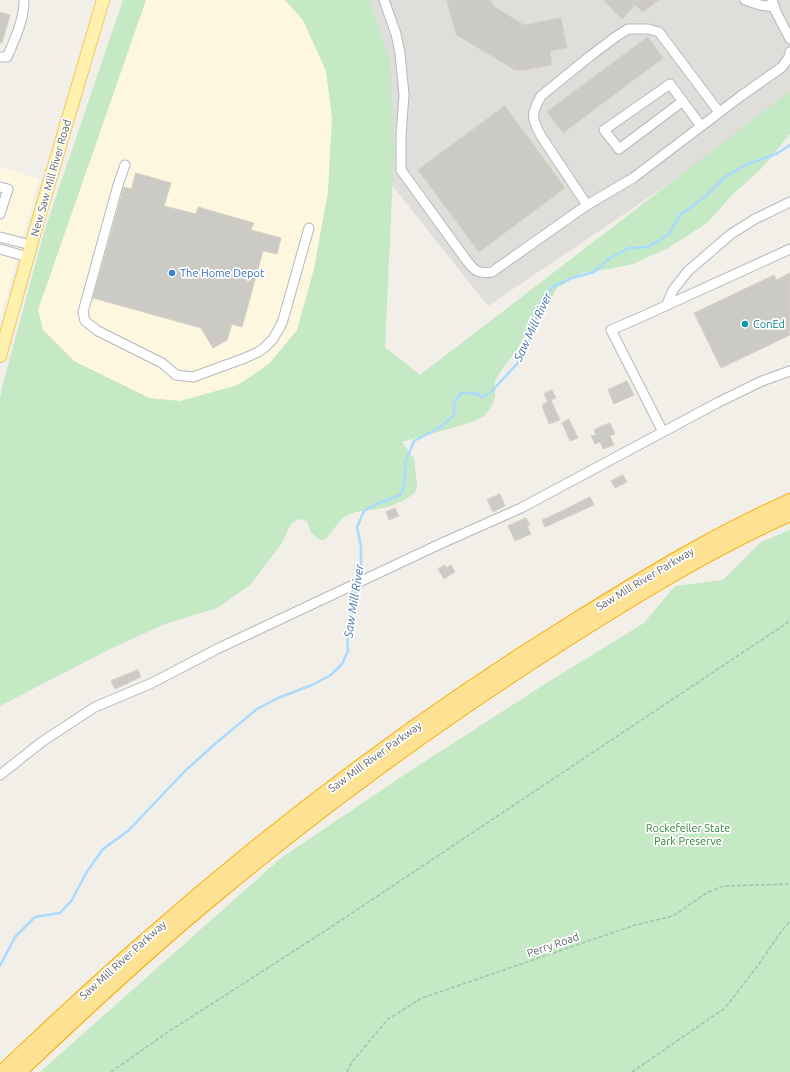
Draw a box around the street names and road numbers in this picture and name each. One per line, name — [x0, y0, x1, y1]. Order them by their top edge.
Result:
street label: New Saw Mill River Road — [28, 118, 74, 238]
street label: Saw Mill River Parkway — [594, 545, 696, 613]
street label: Saw Mill River Parkway — [326, 719, 424, 795]
street label: Saw Mill River Parkway — [77, 918, 169, 1002]
street label: Perry Road — [525, 930, 581, 960]

